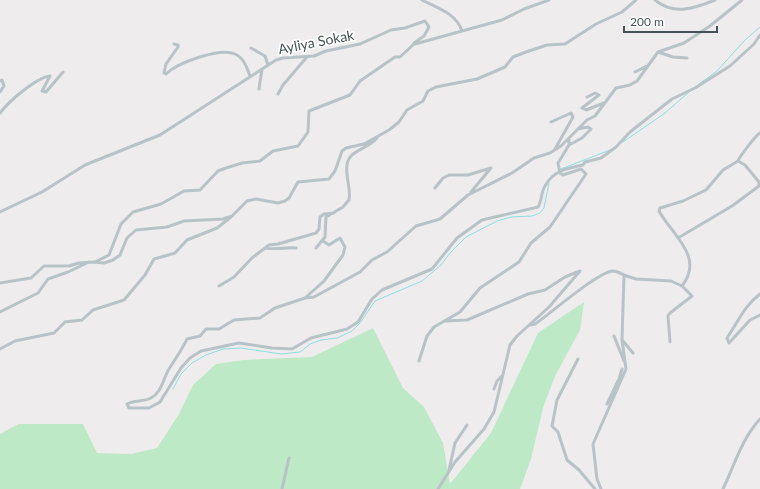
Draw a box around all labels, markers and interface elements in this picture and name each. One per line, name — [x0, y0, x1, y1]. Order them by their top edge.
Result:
scale bar — [624, 8, 717, 34]
text: 200 m — [630, 14, 664, 29]
street label: Ayliya Sokak — [276, 26, 356, 57]

